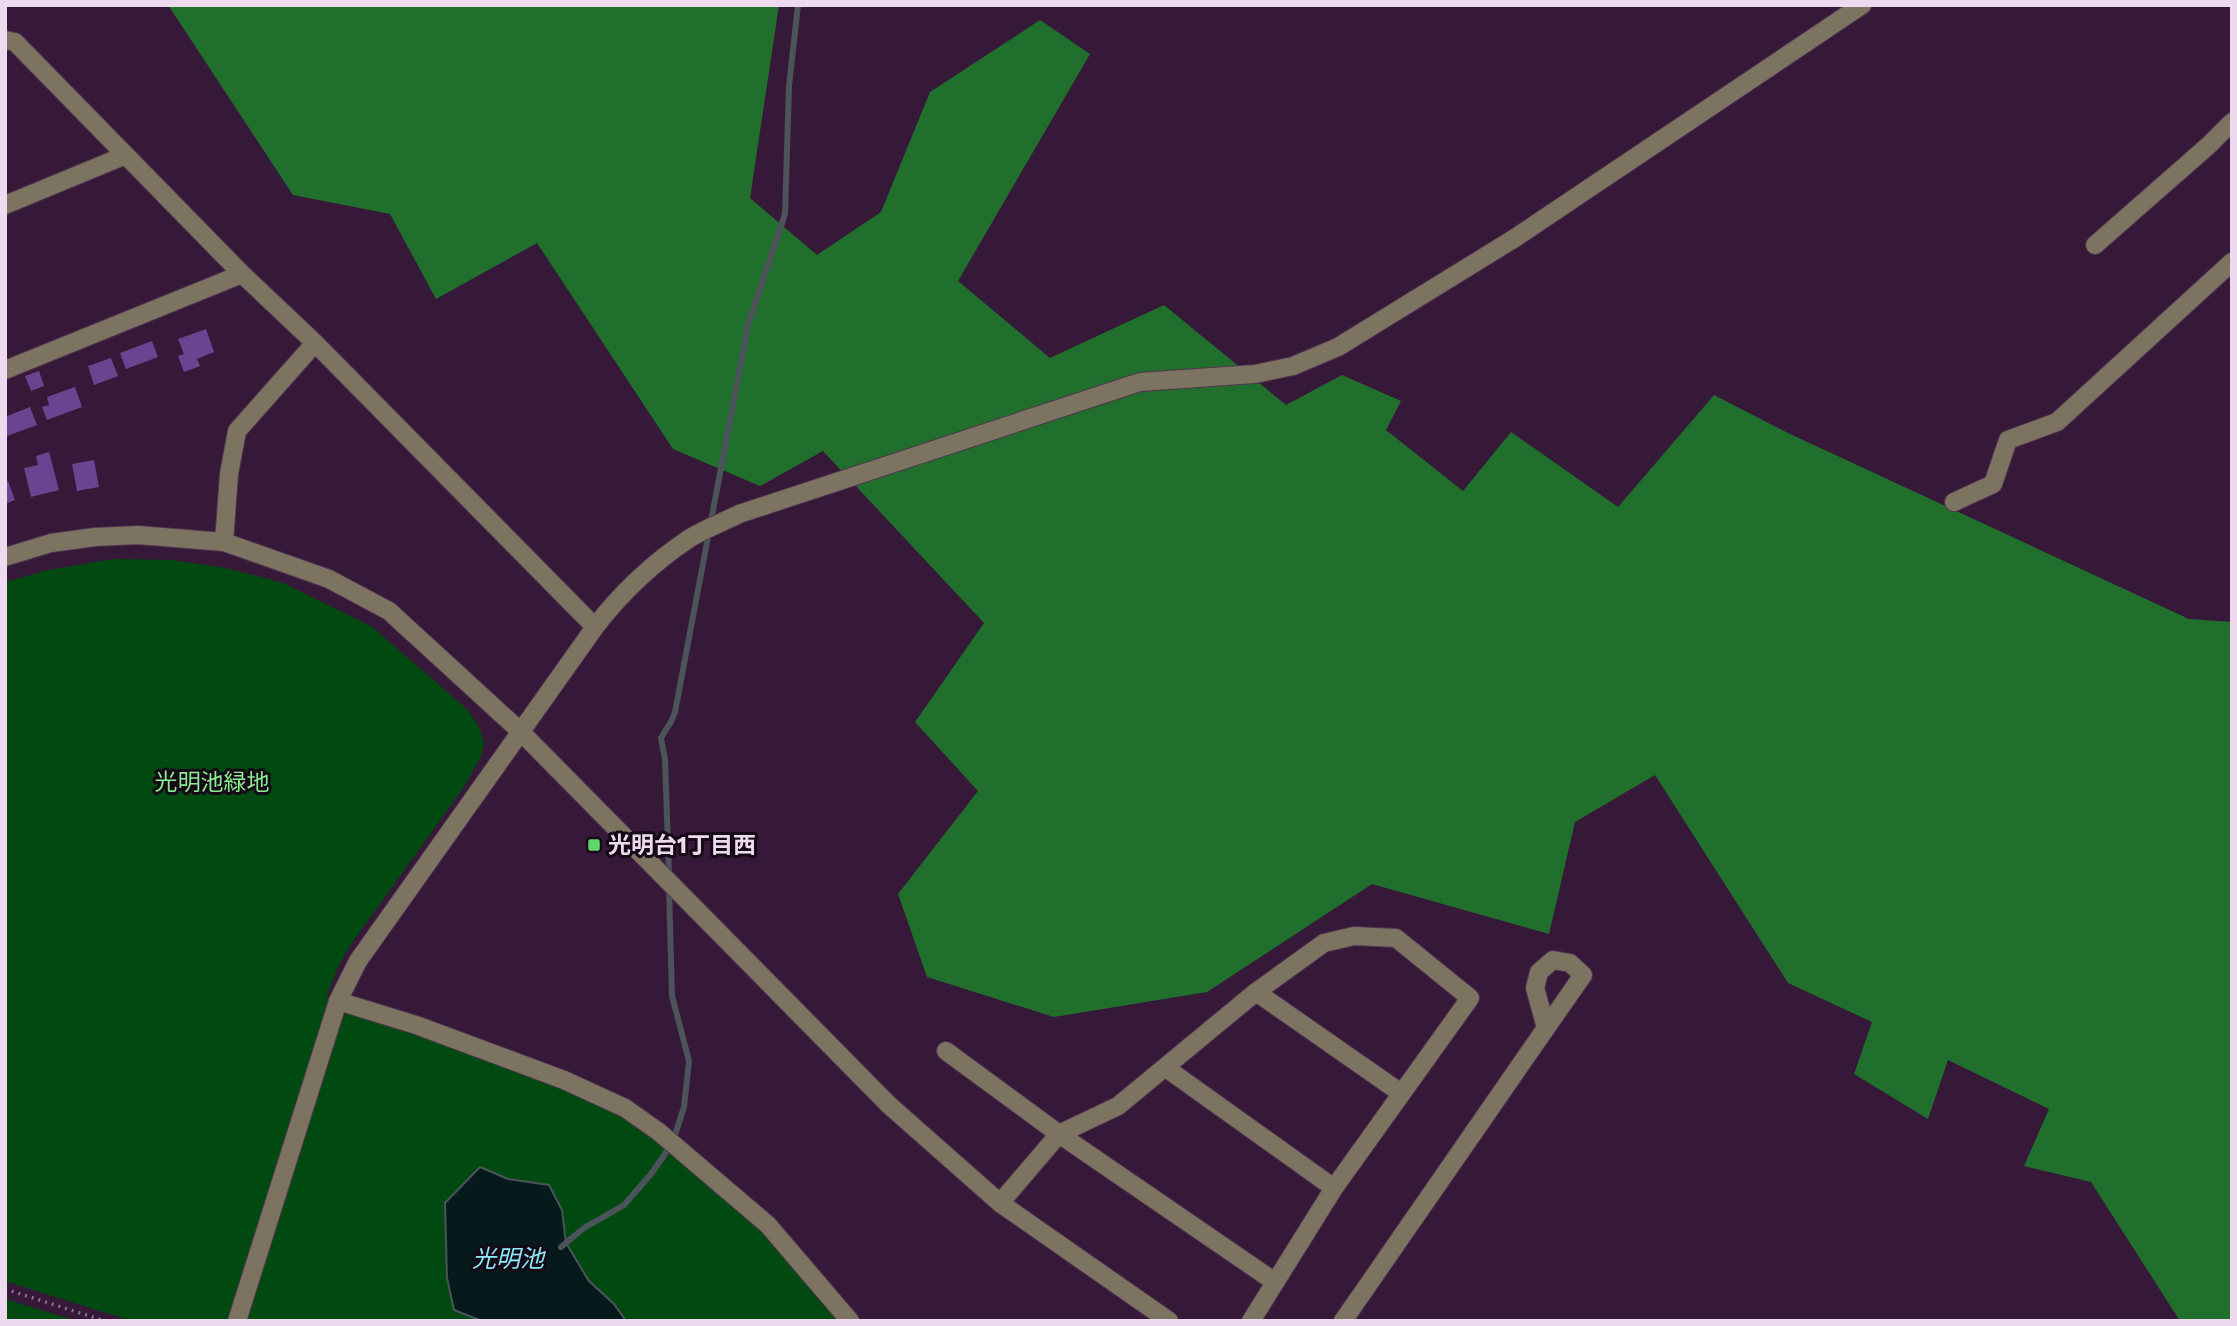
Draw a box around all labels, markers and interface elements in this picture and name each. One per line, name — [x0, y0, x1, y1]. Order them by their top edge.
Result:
park label: 光明池緑地 — [155, 769, 270, 796]
place label: 光明台1丁目西 — [608, 832, 756, 859]
marker: 光明台1丁目西 — [586, 837, 602, 853]
water label: 光明池 — [472, 1245, 546, 1273]

